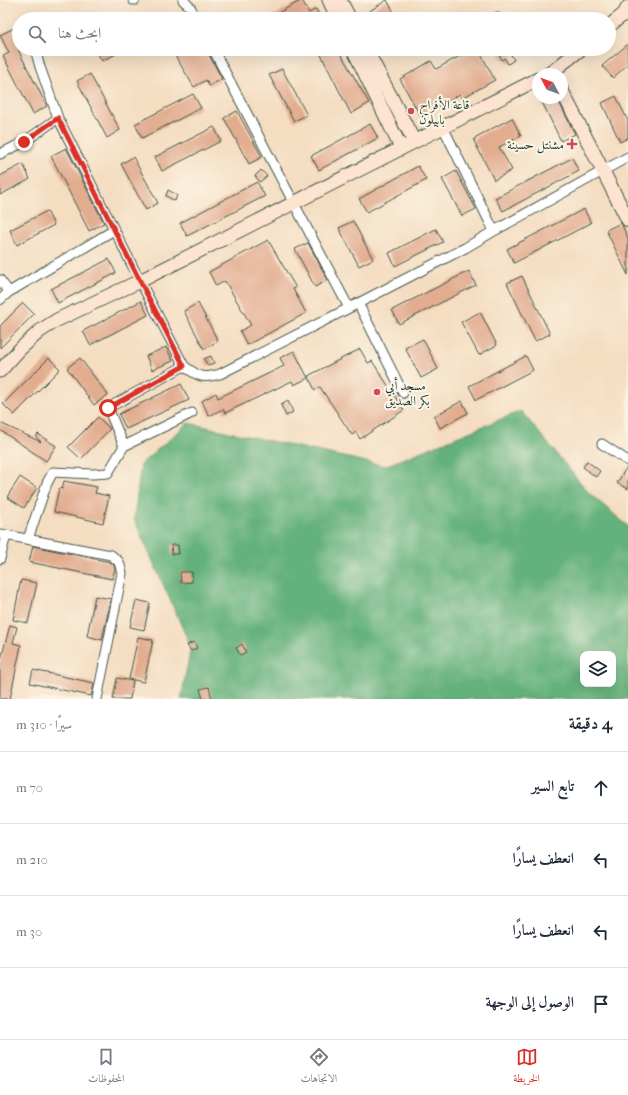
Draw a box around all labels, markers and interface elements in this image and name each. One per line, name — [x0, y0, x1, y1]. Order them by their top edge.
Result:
search box — [12, 12, 616, 56]
icon: search — [26, 23, 48, 45]
text: ابحث هنا — [58, 24, 101, 42]
north arrow — [532, 68, 568, 104]
place label: قاعة الأفراح بابيلون — [419, 96, 470, 128]
marker: قاعة الأفراح بابيلون — [406, 106, 416, 116]
route end — [15, 133, 33, 151]
place label: مشنتل حسينة — [507, 137, 564, 154]
marker: مشنتل حسينة — [567, 139, 577, 149]
place label: مسجد أبي بكر الصديق — [385, 377, 430, 409]
marker: مسجد أبي بكر الصديق — [372, 387, 382, 397]
route start — [99, 399, 117, 417]
map controls — [580, 651, 616, 687]
button: layers — [580, 651, 616, 687]
text: 4 دقيقة — [569, 713, 612, 733]
text: سيرًا · 310 m — [16, 717, 72, 732]
text: تابع السير — [532, 777, 574, 795]
icon: ahead — [590, 777, 612, 799]
text: 70 m — [16, 780, 43, 795]
text: انعطف يسارًا — [513, 849, 574, 867]
icon: left — [590, 849, 612, 871]
text: 210 m — [16, 852, 48, 867]
text: انعطف يسارًا — [513, 921, 574, 939]
icon: left — [590, 921, 612, 943]
text: 30 m — [16, 924, 42, 939]
text: الوصول إلى الوجهة — [485, 993, 574, 1011]
icon: arrive — [590, 993, 612, 1015]
tab: المحفوظات — [88, 1046, 124, 1089]
tab: الاتجاهات — [300, 1046, 337, 1089]
tab: الخريطة — [513, 1046, 540, 1089]

